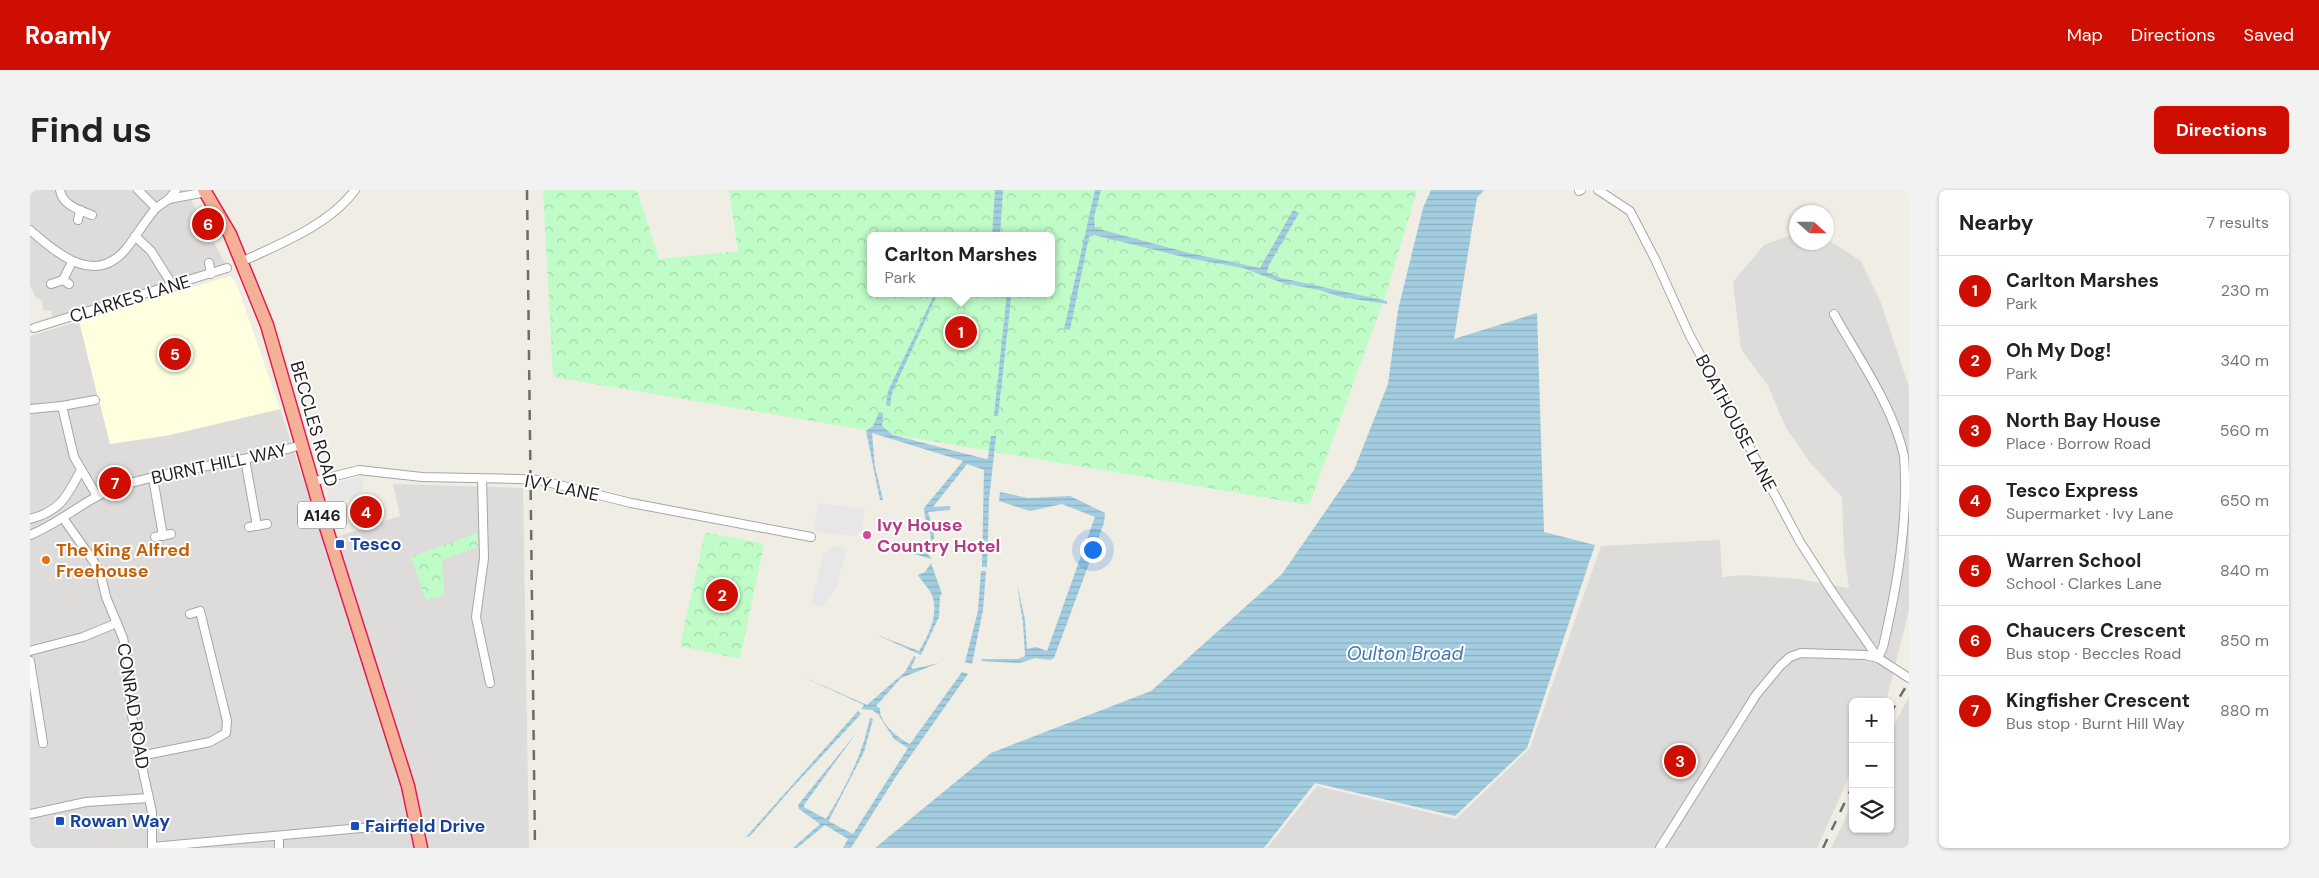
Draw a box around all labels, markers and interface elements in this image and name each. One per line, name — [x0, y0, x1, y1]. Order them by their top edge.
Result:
text: Roamly — [25, 20, 112, 51]
text: Map — [2067, 23, 2103, 47]
text: Directions — [2131, 23, 2216, 47]
text: Saved — [2244, 23, 2294, 47]
button: Directions — [2154, 106, 2289, 154]
text: Find us — [30, 107, 152, 153]
pin: 6 — [192, 205, 224, 243]
north arrow — [1789, 205, 1834, 250]
text: Nearby — [1959, 209, 2033, 237]
text: 7 results — [2206, 212, 2269, 233]
popup — [867, 232, 1055, 297]
text: Carlton Marshes — [885, 242, 1037, 267]
text: Park — [885, 267, 916, 288]
text: Carlton Marshes — [2006, 268, 2159, 293]
street label: CLARKES LANE — [67, 269, 193, 329]
text: 1 — [1972, 280, 1978, 301]
text: 230 m — [2221, 280, 2269, 301]
text: Park — [2006, 293, 2038, 314]
pin: 1 — [945, 313, 977, 351]
pin: 5 — [159, 335, 191, 373]
text: Oh My Dog! — [2006, 338, 2112, 363]
street label: BOATHOUSE LANE — [1690, 350, 1782, 496]
text: 2 — [1970, 350, 1980, 371]
text: 340 m — [2220, 350, 2269, 371]
street label: BECCLES ROAD — [285, 358, 343, 490]
text: Park — [2006, 363, 2038, 384]
text: North Bay House — [2006, 408, 2161, 433]
text: 3 — [1970, 420, 1980, 441]
text: 560 m — [2220, 420, 2269, 441]
text: Place · Borrow Road — [2006, 433, 2151, 454]
street label: BURNT HILL WAY — [149, 438, 290, 490]
pin: 7 — [99, 464, 131, 502]
street label: IVY LANE — [523, 469, 601, 507]
text: Tesco Express — [2006, 478, 2138, 503]
text: 4 — [1970, 490, 1980, 511]
text: 650 m — [2220, 490, 2269, 511]
pin: 4 — [350, 493, 382, 531]
road number: A146 — [298, 502, 346, 528]
text: Supermarket · Ivy Lane — [2006, 503, 2173, 524]
place label: Ivy House Country Hotel — [877, 513, 1000, 558]
marker: Ivy House Country Hotel — [861, 529, 873, 541]
place label: Tesco — [350, 532, 401, 556]
your location — [1080, 537, 1106, 563]
place label: The King Alfred Freehouse — [56, 538, 190, 583]
marker: Tesco — [334, 538, 346, 550]
text: Warren School — [2006, 548, 2141, 573]
marker: The King Alfred Freehouse — [40, 554, 52, 566]
text: 5 — [1970, 560, 1980, 581]
text: 840 m — [2220, 560, 2269, 581]
text: School · Clarkes Lane — [2006, 573, 2162, 594]
pin: 2 — [706, 576, 738, 614]
text: Chaucers Crescent — [2006, 618, 2186, 643]
text: 6 — [1970, 630, 1980, 651]
text: 850 m — [2220, 630, 2269, 651]
street label: CONRAD ROAD — [111, 641, 155, 771]
water label: Oulton Broad — [1347, 641, 1464, 666]
text: Bus stop · Beccles Road — [2006, 643, 2181, 664]
text: Kingfisher Crescent — [2006, 688, 2190, 713]
map controls — [1849, 698, 1894, 833]
button: + — [1849, 698, 1894, 743]
text: 7 — [1971, 700, 1979, 721]
text: 880 m — [2220, 700, 2269, 721]
text: Bus stop · Burnt Hill Way — [2006, 713, 2185, 734]
pin: 3 — [1664, 742, 1696, 780]
button: − — [1849, 743, 1894, 788]
button: layers — [1849, 788, 1894, 833]
place label: Rowan Way — [70, 809, 170, 833]
place label: Fairfield Drive — [365, 814, 485, 838]
marker: Rowan Way — [54, 815, 66, 827]
marker: Fairfield Drive — [349, 820, 361, 832]

